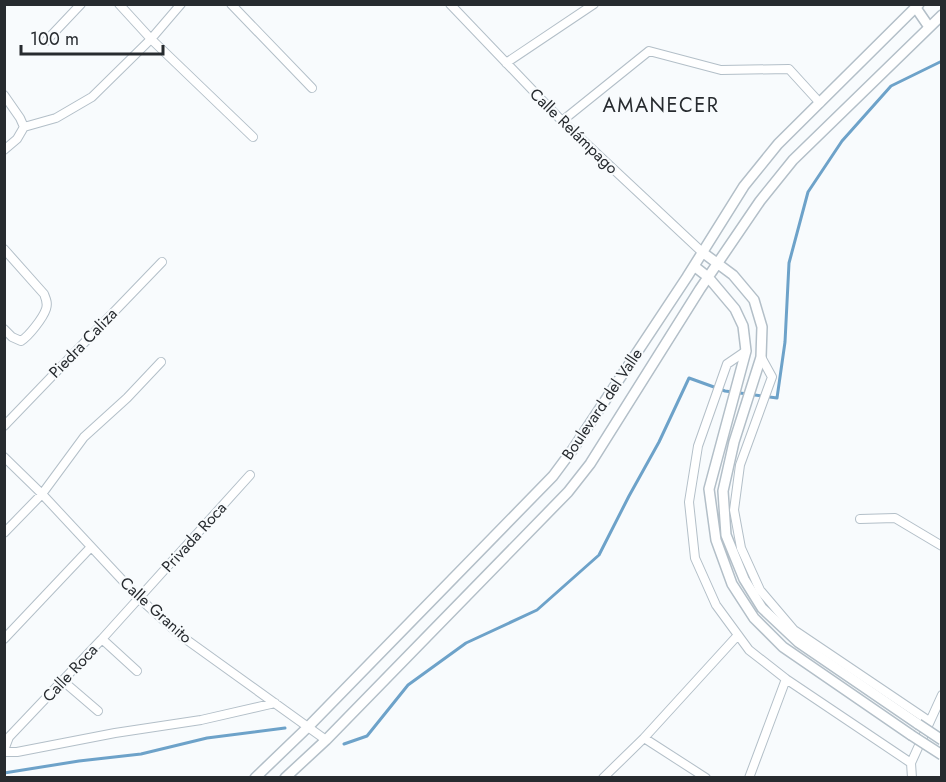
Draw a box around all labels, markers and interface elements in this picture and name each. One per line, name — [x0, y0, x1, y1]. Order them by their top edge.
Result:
scale bar — [21, 18, 164, 56]
text: 100 m — [30, 26, 79, 52]
street label: Calle Relámpago — [525, 83, 623, 179]
district label: AMANECER — [603, 91, 720, 120]
street label: Piedra Caliza — [44, 303, 122, 383]
street label: Boulevard del Valle — [556, 344, 648, 464]
street label: Privada Roca — [156, 497, 232, 577]
street label: Calle Granito — [115, 571, 197, 649]
street label: Calle Roca — [37, 639, 103, 707]

